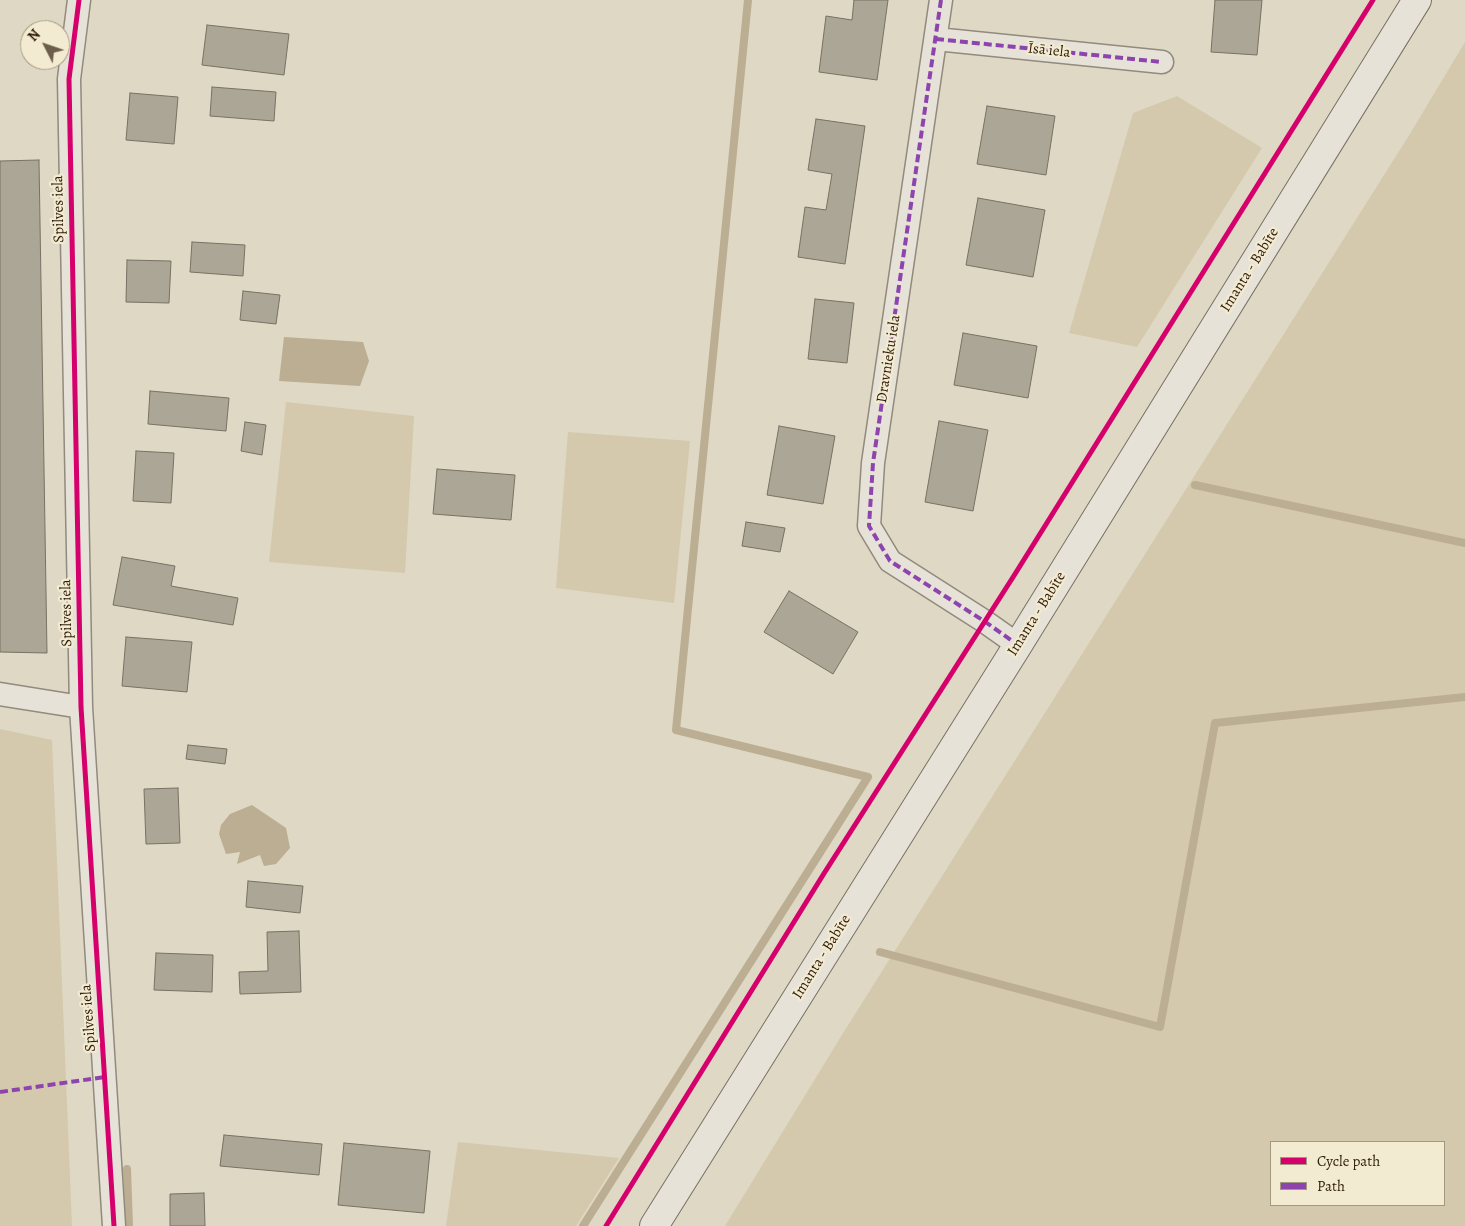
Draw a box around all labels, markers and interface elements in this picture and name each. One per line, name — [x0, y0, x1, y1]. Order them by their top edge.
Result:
north arrow — [20, 20, 70, 70]
text: N — [24, 25, 45, 46]
street label: Īsā iela — [1027, 40, 1071, 62]
street label: Spilves iela — [49, 175, 69, 243]
street label: Imanta - Babīte — [1217, 225, 1283, 315]
street label: Dravnieku iela — [873, 314, 905, 404]
street label: Imanta - Babīte — [1004, 569, 1070, 659]
street label: Spilves iela — [57, 579, 77, 647]
street label: Imanta - Babīte — [789, 912, 855, 1002]
street label: Spilves iela — [78, 984, 100, 1052]
legend — [1270, 1141, 1445, 1206]
text: Cycle path — [1317, 1151, 1380, 1171]
text: Path — [1317, 1176, 1345, 1196]

